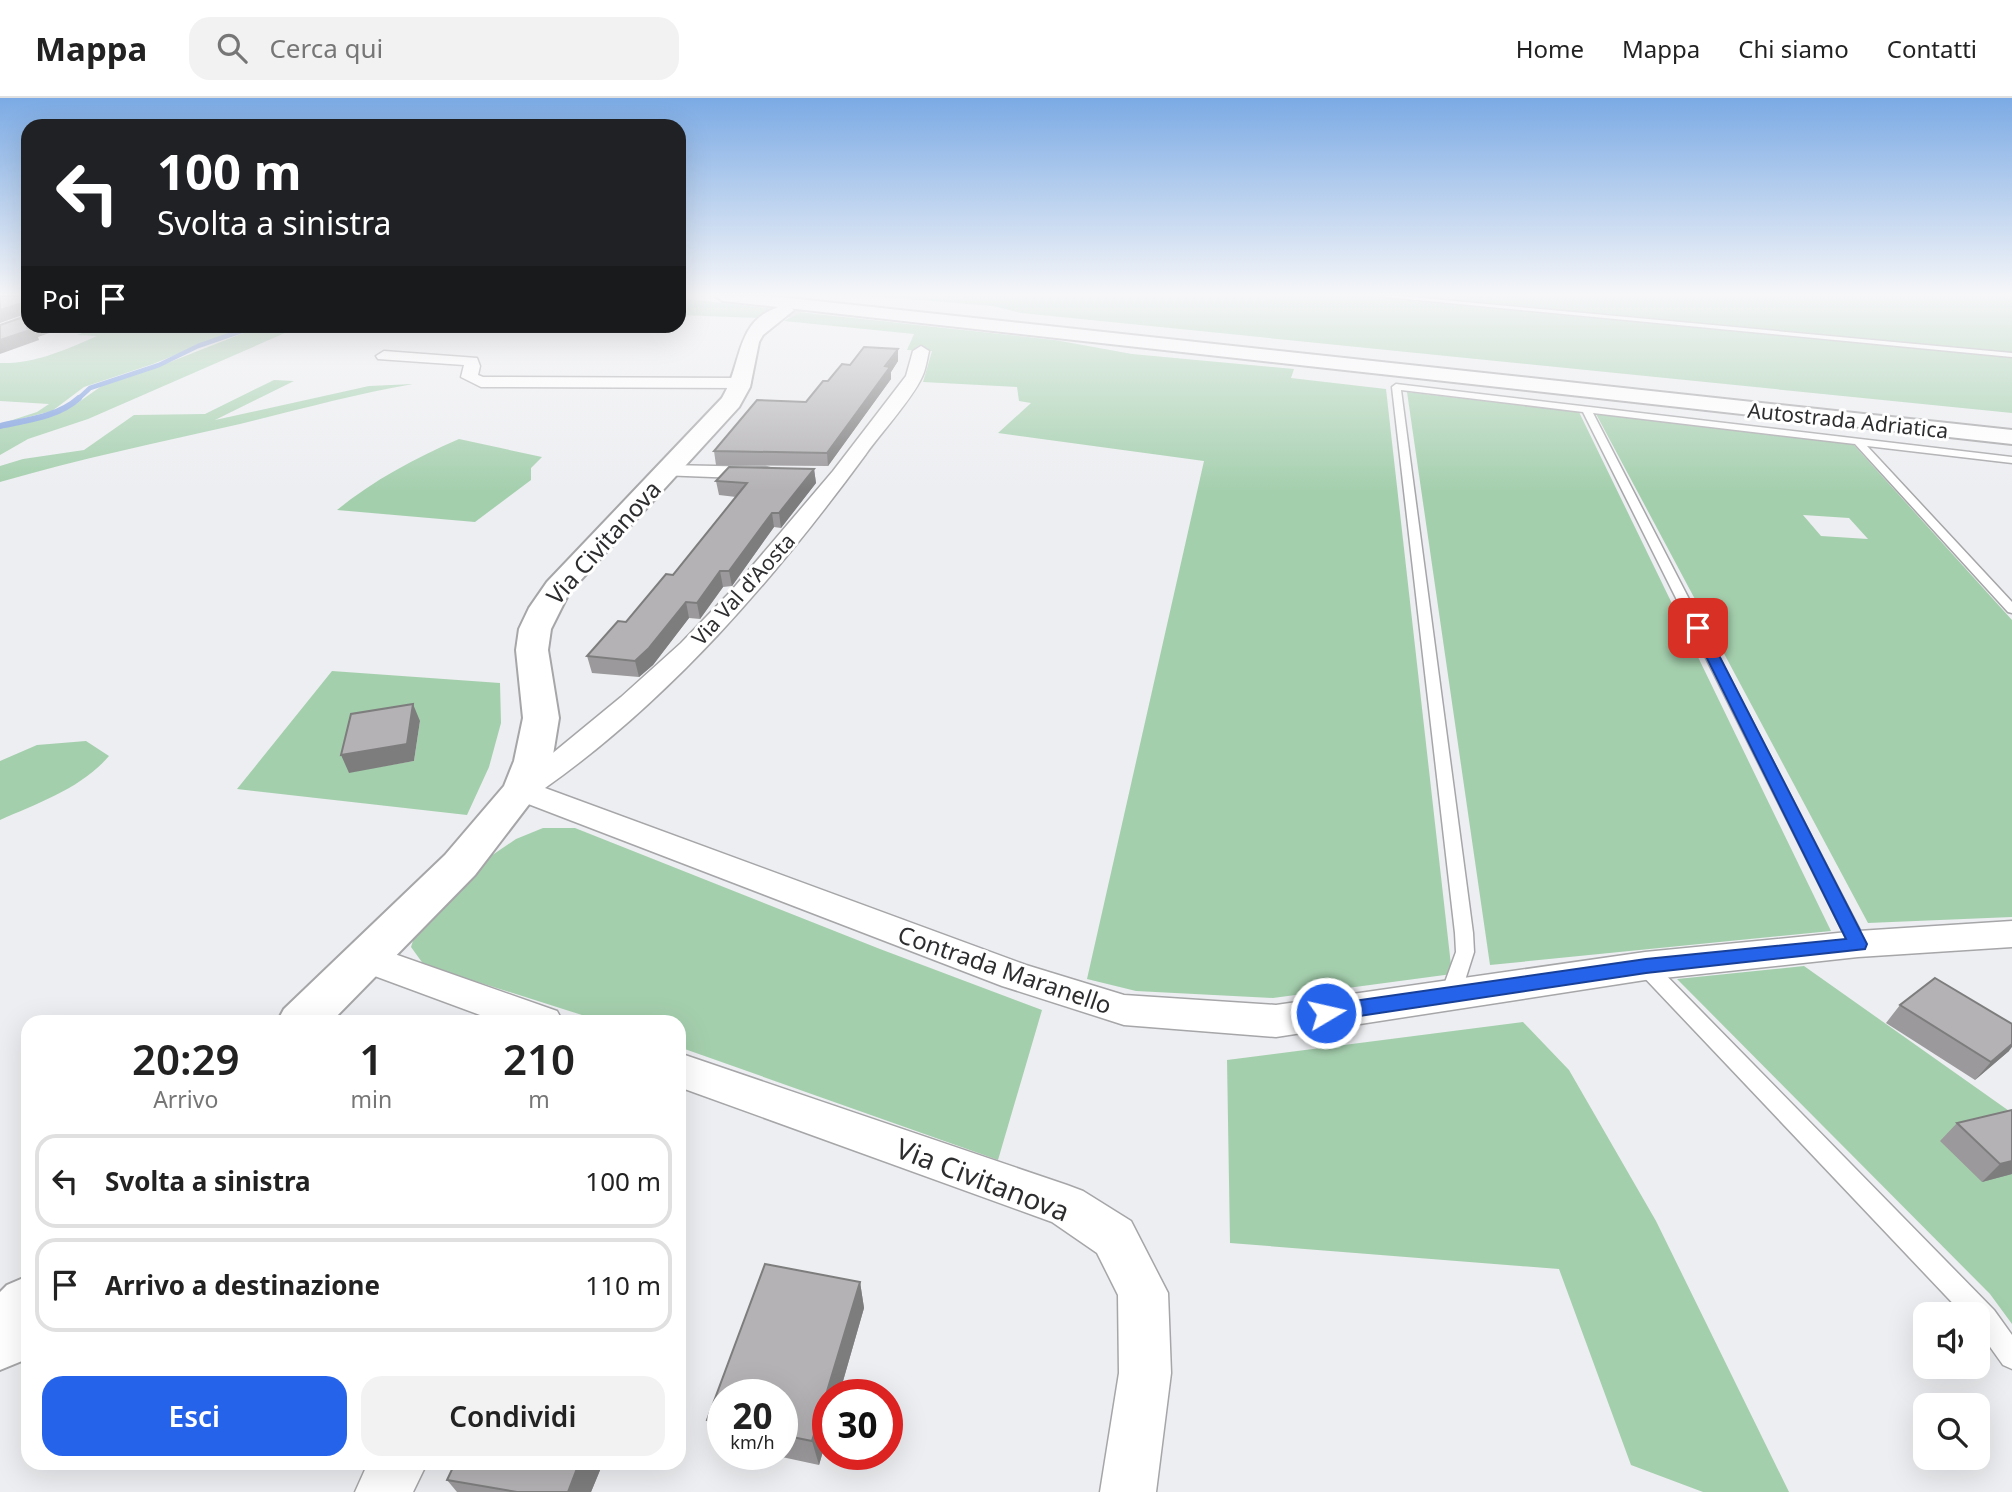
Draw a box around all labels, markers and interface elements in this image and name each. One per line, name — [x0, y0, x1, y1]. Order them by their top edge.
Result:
search box — [189, 17, 679, 80]
text: Mappa — [35, 26, 147, 71]
icon: search — [213, 29, 251, 67]
text: Cerca qui — [269, 30, 383, 66]
text: Home — [1516, 32, 1584, 65]
text: Mappa — [1622, 32, 1700, 65]
text: Chi siamo — [1738, 32, 1849, 65]
text: Contatti — [1887, 32, 1977, 65]
text: 100 m — [157, 138, 302, 204]
icon: left — [42, 147, 133, 238]
text: Svolta a sinistra — [157, 201, 392, 244]
icon: arrive — [94, 280, 132, 318]
text: Poi — [42, 281, 80, 317]
street label: Autostrada Adriatica — [1746, 396, 1950, 444]
street label: Via Civitanova — [538, 473, 668, 611]
street label: Via Val d'Aosta — [685, 527, 801, 651]
pin — [1668, 598, 1728, 658]
icon: arrive — [1679, 609, 1717, 647]
street label: Contrada Maranello — [894, 917, 1116, 1021]
position arrow — [1289, 976, 1363, 1050]
text: 20:29 — [132, 1030, 240, 1087]
text: 1 — [359, 1030, 383, 1087]
text: 210 — [503, 1030, 575, 1087]
text: Arrivo — [153, 1083, 218, 1115]
text: min — [350, 1083, 392, 1115]
text: m — [528, 1083, 550, 1115]
street label: Via Civitanova — [891, 1129, 1075, 1229]
icon: left — [46, 1162, 84, 1200]
text: Svolta a sinistra — [105, 1163, 311, 1199]
text: 100 m — [585, 1163, 661, 1199]
icon: arrive — [46, 1266, 84, 1304]
text: Arrivo a destinazione — [105, 1267, 380, 1303]
text: 110 m — [585, 1267, 661, 1303]
map controls — [1913, 1302, 1990, 1470]
button: sound — [1913, 1302, 1990, 1379]
button: Esci — [42, 1376, 347, 1456]
button: Condividi — [361, 1376, 665, 1456]
speed limit sign: 30 — [812, 1379, 903, 1470]
text: 20 — [732, 1392, 773, 1439]
button: search — [1913, 1393, 1990, 1470]
text: km/h — [730, 1430, 775, 1454]

